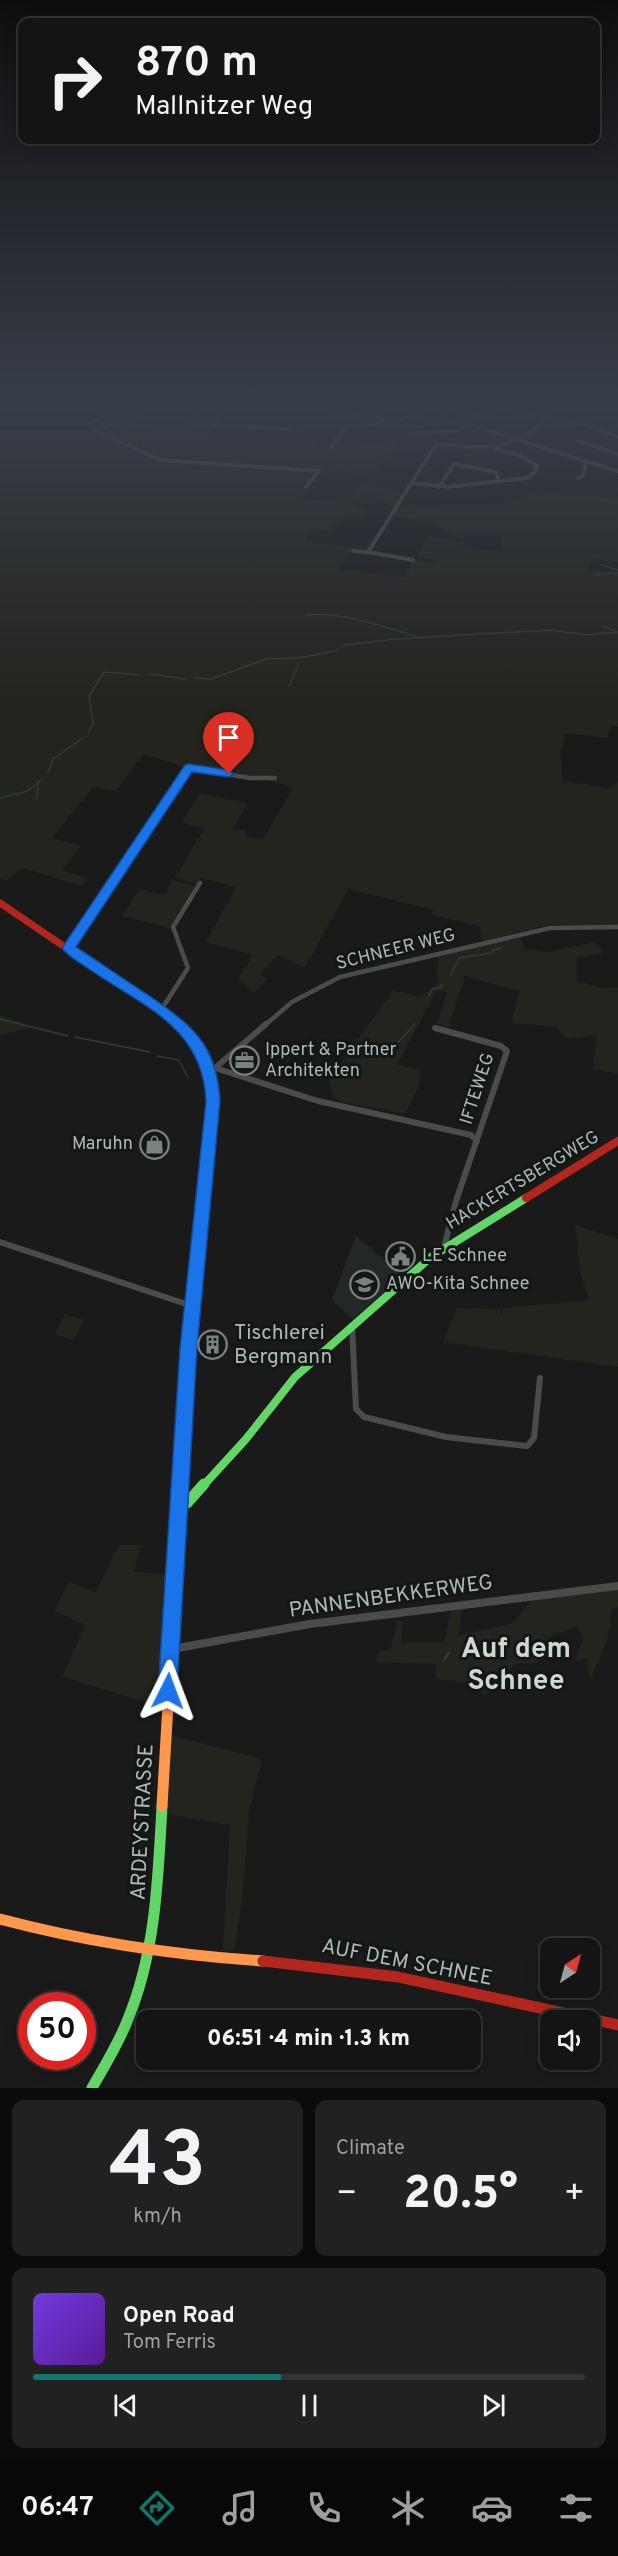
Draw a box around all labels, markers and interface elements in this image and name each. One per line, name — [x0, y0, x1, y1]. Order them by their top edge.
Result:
text: 870 m — [135, 38, 258, 91]
icon: right — [36, 42, 114, 120]
text: Mallnitzer Weg — [135, 90, 313, 124]
pin — [203, 712, 254, 774]
icon: arrive — [212, 721, 245, 754]
street label: SCHNEER WEG — [334, 924, 458, 976]
place label: Ippert & Partner Architekten — [265, 1039, 397, 1083]
office icon: Ippert & Partner Architekten — [228, 1044, 260, 1076]
street label: IFTEWEG — [456, 1050, 500, 1128]
street label: HACKERTSBERGWEG — [442, 1126, 604, 1236]
shop icon: Maruhn — [138, 1128, 170, 1160]
place label: Maruhn — [72, 1133, 133, 1156]
public building icon: LE Schnee — [385, 1240, 417, 1272]
place label: LE Schnee — [422, 1245, 507, 1268]
school or university icon: AWO-Kita Schnee — [349, 1268, 381, 1300]
place label: AWO-Kita Schnee — [386, 1273, 529, 1296]
place label: Tischlerei Bergmann — [234, 1320, 332, 1371]
building icon: Tischlerei Bergmann — [197, 1329, 229, 1361]
street label: PANNENBEKKERWEG — [287, 1569, 495, 1625]
district label: Auf dem Schnee — [461, 1632, 571, 1700]
position arrow — [136, 1659, 200, 1723]
street label: ARDEYSTRASSE — [125, 1743, 161, 1901]
street label: AUF DEM SCHNEE — [319, 1933, 495, 1993]
north arrow — [540, 1938, 600, 1998]
map controls — [540, 1938, 600, 2070]
speed limit sign: 50 — [18, 1992, 96, 2070]
button: sound — [540, 2010, 600, 2070]
text: 06:51 · 4 min · 1.3 km — [207, 2026, 410, 2053]
text: 43 — [109, 2115, 206, 2214]
text: Climate — [336, 2136, 405, 2162]
text: 20.5° — [403, 2167, 518, 2224]
text: − — [336, 2174, 357, 2216]
text: + — [564, 2174, 585, 2216]
text: km/h — [133, 2204, 182, 2230]
text: Open Road — [123, 2303, 235, 2330]
text: Tom Ferris — [123, 2330, 216, 2356]
icon: previous — [109, 2389, 142, 2422]
icon: pause — [293, 2389, 326, 2422]
icon: next — [477, 2389, 510, 2422]
icon: directions — [136, 2487, 178, 2529]
icon: music — [219, 2487, 261, 2529]
icon: phone — [303, 2487, 345, 2529]
icon: climate — [387, 2487, 429, 2529]
icon: car — [471, 2487, 513, 2529]
icon: filters — [555, 2487, 597, 2529]
text: 06:47 — [21, 2491, 94, 2525]

